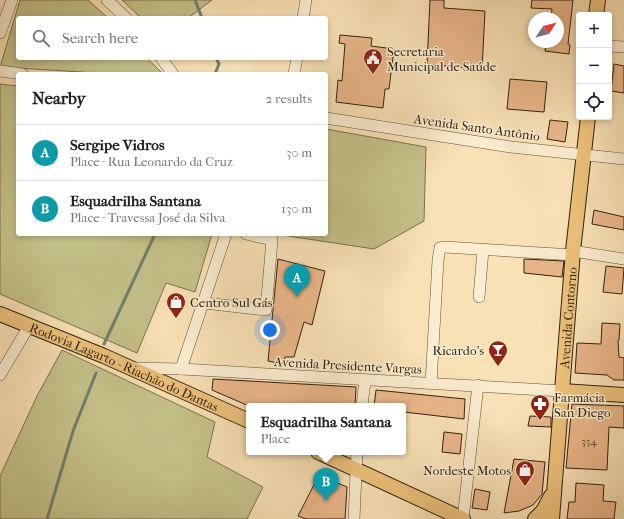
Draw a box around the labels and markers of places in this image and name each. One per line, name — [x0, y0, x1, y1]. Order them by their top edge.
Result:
place label: Secretaria Municipal de Saúde — [387, 44, 497, 74]
public building icon: Secretaria Municipal de Saúde — [362, 47, 384, 75]
pin: A — [284, 264, 310, 297]
shop icon: Centro Sul Gás — [165, 291, 187, 319]
place label: Centro Sul Gás — [190, 295, 273, 310]
bar icon: Ricardo's — [487, 339, 509, 367]
place label: Ricardo's — [433, 343, 484, 358]
place label: Farmácia San Diego — [554, 390, 611, 420]
pharmacy icon: Farmácia San Diego — [529, 393, 551, 421]
shop icon: Nordeste Motos — [514, 459, 536, 487]
place label: Nordeste Motos — [423, 463, 511, 478]
pin: B — [313, 468, 339, 501]

